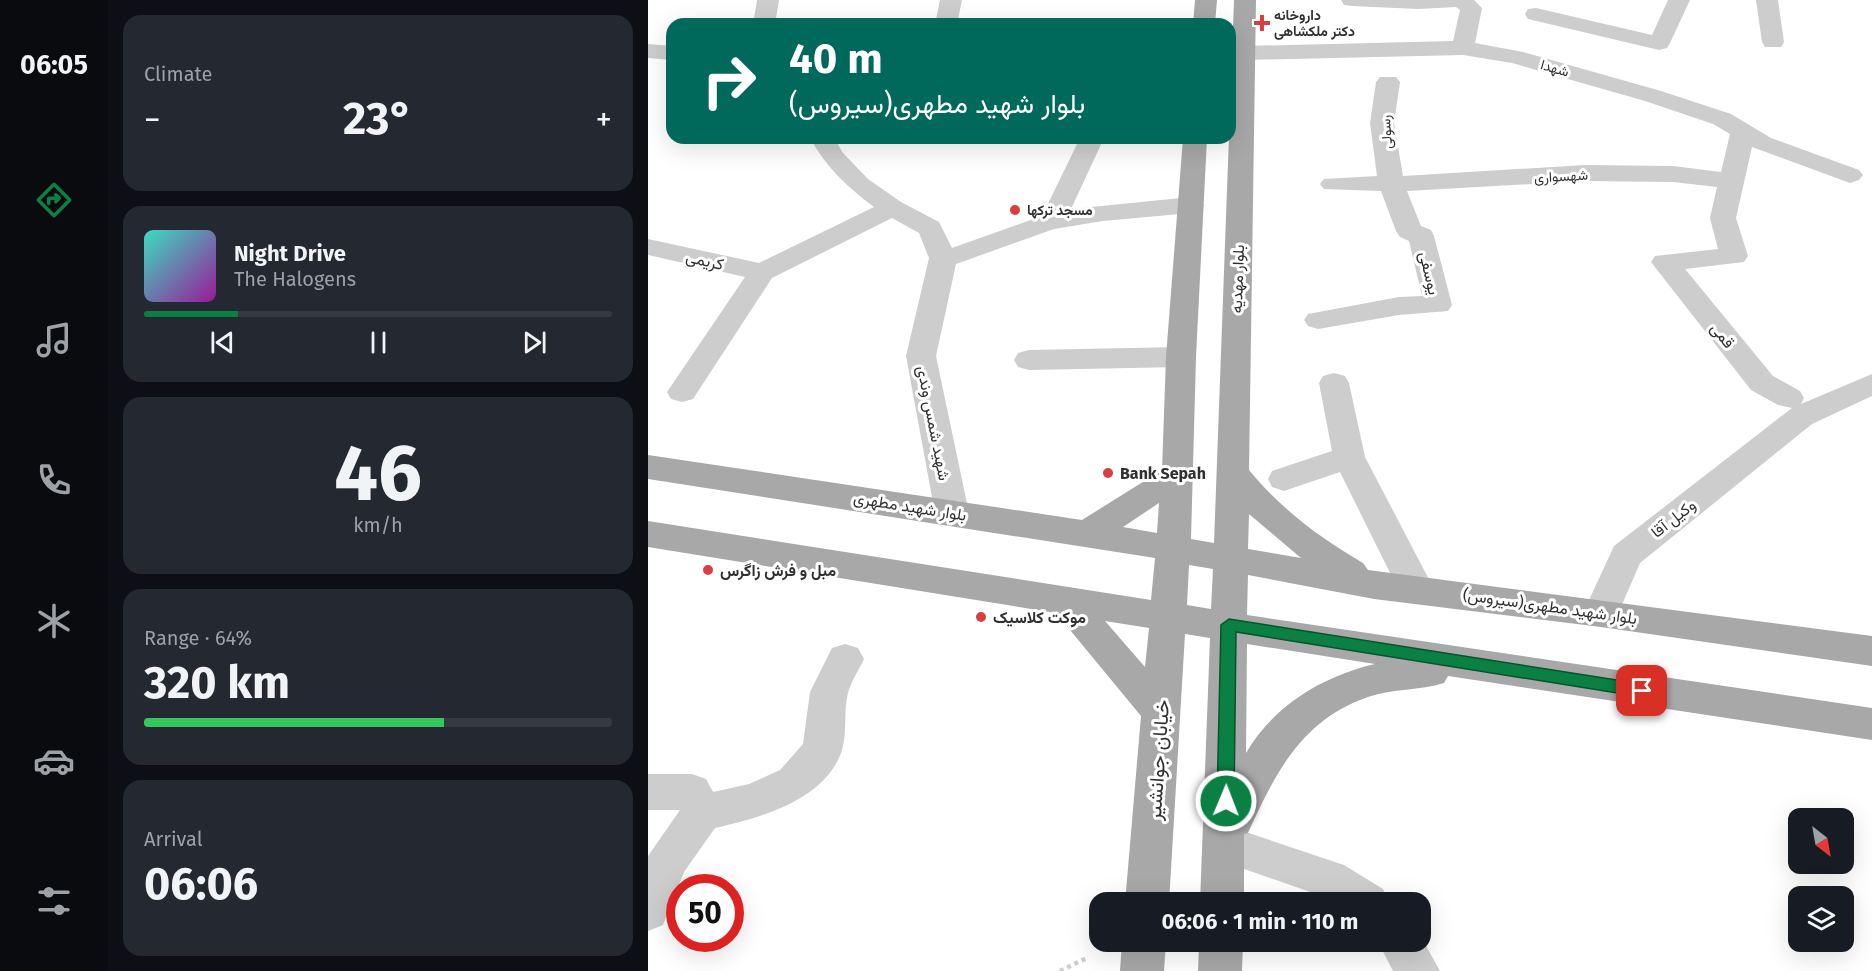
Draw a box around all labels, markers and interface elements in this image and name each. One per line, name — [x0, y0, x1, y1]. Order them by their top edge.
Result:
place label: داروخانه دکتر ملکشاهی — [1274, 7, 1355, 40]
marker: داروخانه دکتر ملکشاهی — [1255, 16, 1269, 30]
text: 40 m — [789, 34, 883, 84]
icon: right — [690, 42, 768, 120]
text: 06:05 — [20, 49, 88, 81]
street label: شهدا — [1539, 56, 1571, 81]
text: Climate — [144, 62, 212, 86]
text: بلوار شهید مطهری(سیروس) — [789, 88, 1085, 120]
text: 23° — [343, 92, 413, 146]
text: − — [144, 100, 161, 140]
text: + — [596, 100, 612, 140]
street label: رسولی — [1377, 114, 1396, 149]
street label: شهسواری — [1534, 167, 1588, 186]
icon: directions — [33, 179, 75, 221]
place label: مسجد ترکها — [1027, 202, 1093, 219]
marker: مسجد ترکها — [1008, 203, 1022, 217]
text: Night Drive — [234, 240, 346, 267]
street label: بلوار مهدیه — [1227, 244, 1249, 314]
street label: کریمی — [684, 247, 726, 275]
street label: یوسفی — [1414, 250, 1444, 297]
text: The Halogens — [234, 267, 356, 291]
icon: music — [33, 319, 75, 361]
street label: قمی — [1706, 319, 1739, 352]
icon: previous — [206, 326, 239, 359]
icon: pause — [362, 326, 395, 359]
icon: next — [518, 326, 551, 359]
street label: شهید شمس وندی — [912, 364, 954, 482]
text: 46 — [334, 427, 422, 521]
icon: phone — [33, 459, 75, 501]
place label: Bank Sepah — [1120, 464, 1206, 483]
marker: Bank Sepah — [1101, 466, 1115, 480]
street label: بلوار شهید مطهری — [852, 488, 968, 526]
street label: وکیل آقا — [1647, 495, 1700, 542]
text: km/h — [353, 513, 403, 537]
place label: مبل و فرش زاگرس — [720, 561, 836, 581]
marker: مبل و فرش زاگرس — [701, 563, 715, 577]
street label: بلوار شهید مطهری(سیروس) — [1462, 585, 1638, 629]
icon: climate — [33, 600, 75, 642]
place label: موکت کلاسیک — [993, 608, 1086, 628]
marker: موکت کلاسیک — [974, 610, 988, 624]
text: Range · 64% — [144, 626, 252, 650]
text: 320 km — [144, 656, 290, 710]
pin — [1616, 665, 1667, 716]
icon: arrive — [1625, 674, 1658, 707]
street label: خیابان جوانشیر — [1142, 699, 1175, 822]
icon: car — [33, 740, 75, 782]
position arrow — [1194, 769, 1258, 833]
north arrow — [1788, 808, 1854, 874]
map controls — [1788, 808, 1854, 952]
text: Arrival — [144, 827, 203, 851]
text: 06:06 — [144, 857, 258, 911]
speed limit sign: 50 — [666, 874, 744, 952]
icon: filters — [33, 880, 75, 922]
button: layers — [1788, 886, 1854, 952]
text: 06:06 · 1 min · 110 m — [1162, 908, 1358, 935]

